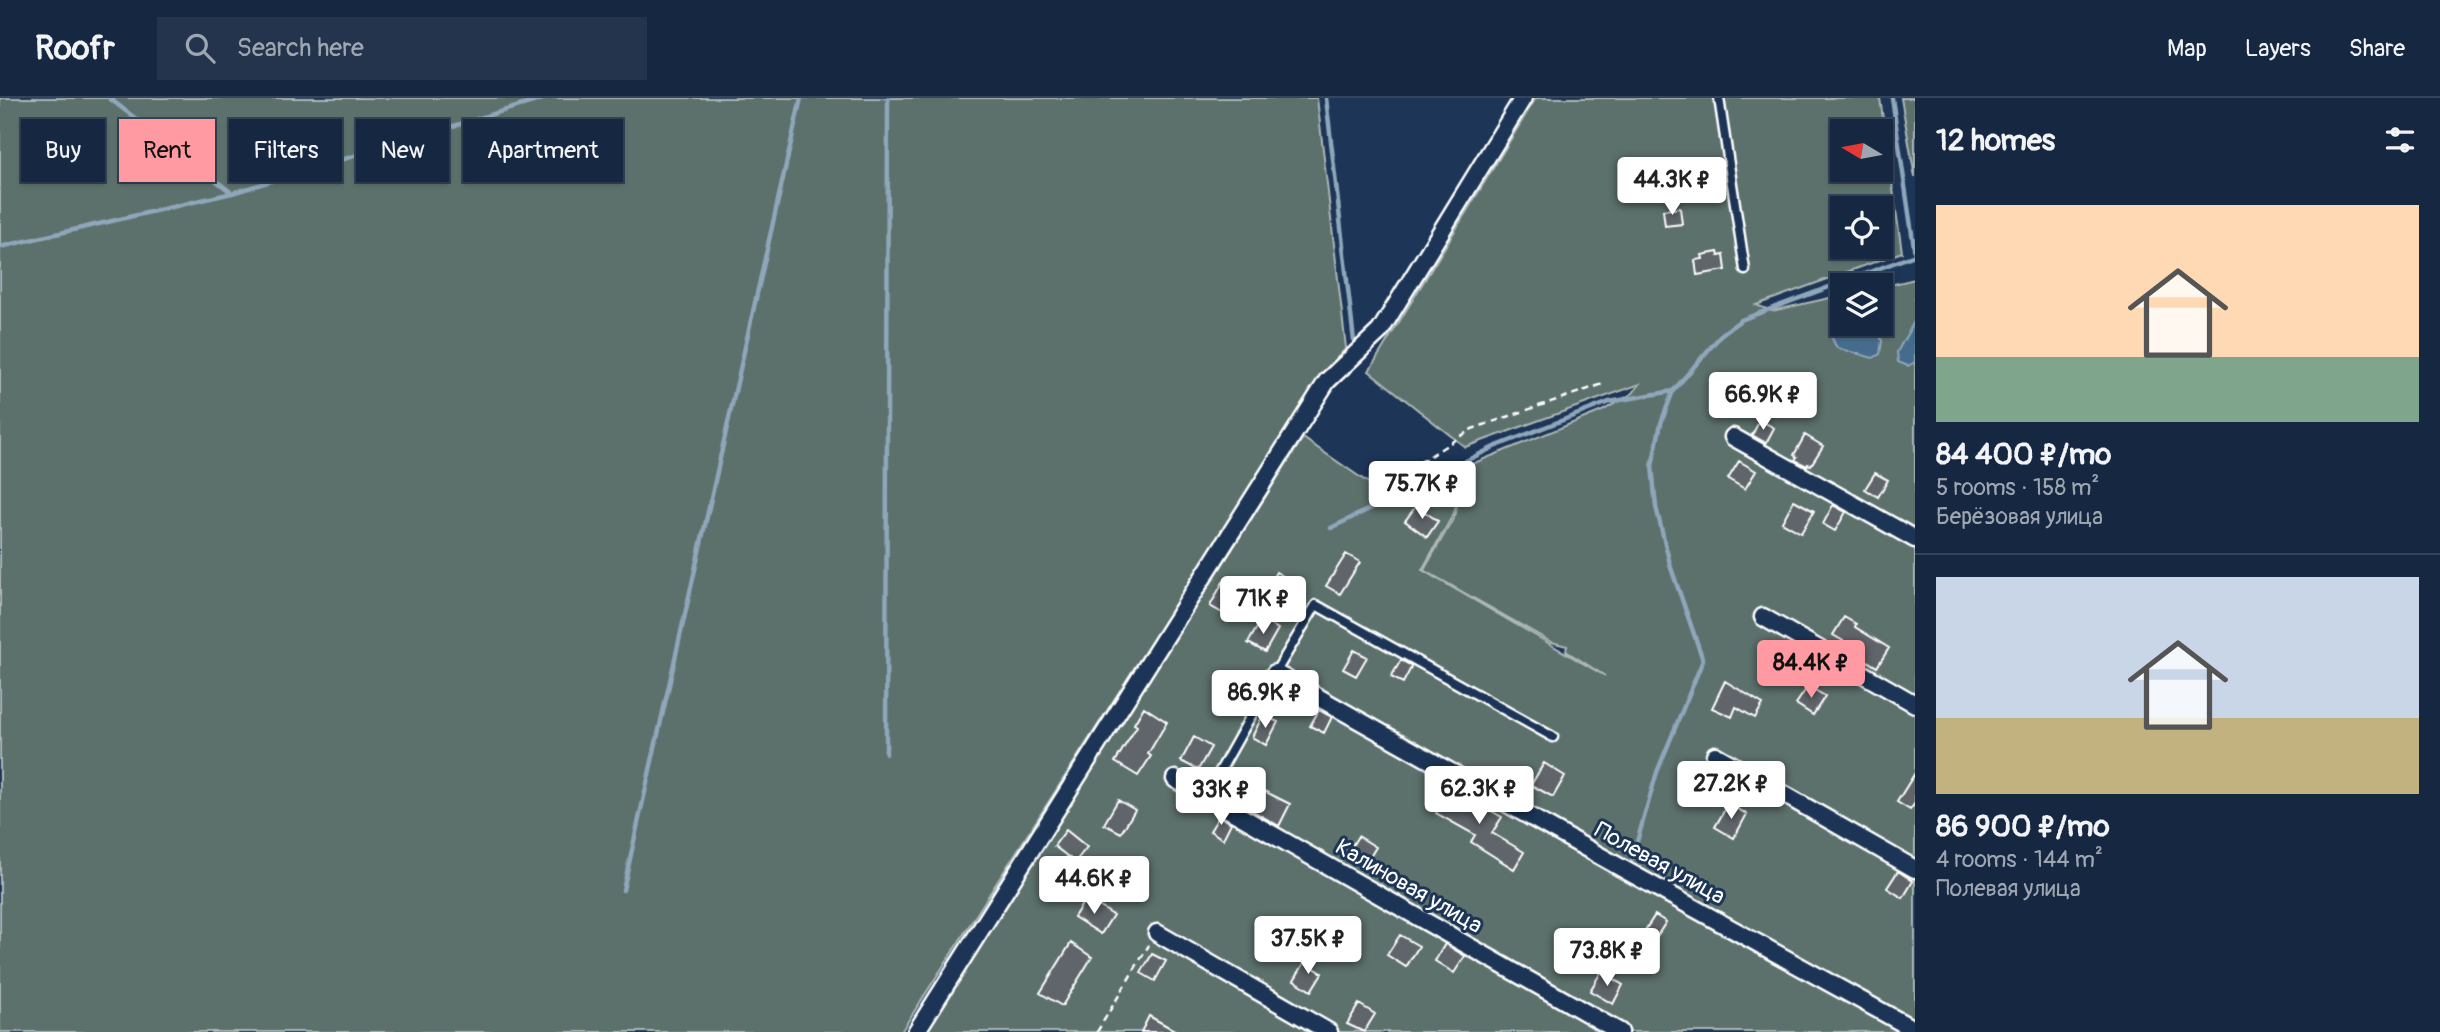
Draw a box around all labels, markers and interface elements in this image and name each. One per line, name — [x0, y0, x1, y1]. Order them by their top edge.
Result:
search box — [157, 17, 647, 80]
text: Roofr — [35, 28, 115, 69]
icon: search — [181, 29, 219, 67]
text: Search here — [237, 32, 364, 64]
text: Map — [2167, 34, 2207, 63]
text: Layers — [2245, 34, 2311, 63]
text: Share — [2349, 34, 2405, 63]
chip: Buy — [21, 119, 105, 182]
chip: Rent — [119, 119, 215, 182]
chip: Filters — [229, 119, 342, 182]
chip: New — [356, 119, 449, 182]
chip: Apartment — [463, 119, 623, 182]
north arrow — [1830, 119, 1894, 182]
map controls — [1830, 119, 1893, 336]
icon: filters — [2381, 121, 2419, 159]
text: 12 homes — [1936, 122, 2055, 159]
pin: 44.3K ₽ — [1607, 158, 1737, 217]
text: 44.3K ₽ — [1633, 165, 1711, 194]
button: locate — [1830, 196, 1893, 259]
icon: home — [2115, 250, 2241, 376]
button: layers — [1830, 273, 1893, 336]
pin: 66.9K ₽ — [1698, 372, 1828, 432]
text: 66.9K ₽ — [1725, 380, 1801, 409]
text: 84 400 ₽/mo — [1936, 436, 2111, 473]
pin: 75.7K ₽ — [1357, 462, 1487, 521]
text: 75.7K ₽ — [1385, 469, 1459, 498]
text: 5 rooms · 158 m² — [1936, 473, 2099, 502]
text: Берёзовая улица — [1936, 502, 2103, 531]
pin: 71K ₽ — [1214, 576, 1312, 636]
text: 71K ₽ — [1236, 584, 1290, 613]
icon: home — [2115, 622, 2241, 748]
pin: 84.4K ₽ — [1746, 640, 1876, 700]
text: 84.4K ₽ — [1773, 648, 1849, 677]
pin: 86.9K ₽ — [1200, 670, 1330, 730]
text: 86.9K ₽ — [1228, 678, 1302, 707]
pin: 27.2K ₽ — [1666, 762, 1796, 821]
pin: 62.3K ₽ — [1414, 766, 1544, 826]
pin: 33K ₽ — [1172, 768, 1270, 827]
text: 27.2K ₽ — [1693, 769, 1769, 798]
text: 62.3K ₽ — [1441, 774, 1517, 803]
text: 33K ₽ — [1192, 775, 1250, 804]
text: 86 900 ₽/mo — [1936, 808, 2110, 845]
street label: Полевая улица — [1590, 815, 1730, 911]
street label: Калиновая улица — [1330, 832, 1488, 940]
text: 4 rooms · 144 m² — [1936, 845, 2103, 874]
pin: 44.6K ₽ — [1029, 856, 1159, 916]
text: 44.6K ₽ — [1055, 864, 1133, 893]
text: Полевая улица — [1936, 874, 2081, 903]
pin: 37.5K ₽ — [1243, 916, 1373, 976]
text: 37.5K ₽ — [1270, 924, 1346, 953]
pin: 73.8K ₽ — [1542, 928, 1672, 988]
text: 73.8K ₽ — [1570, 936, 1644, 965]

